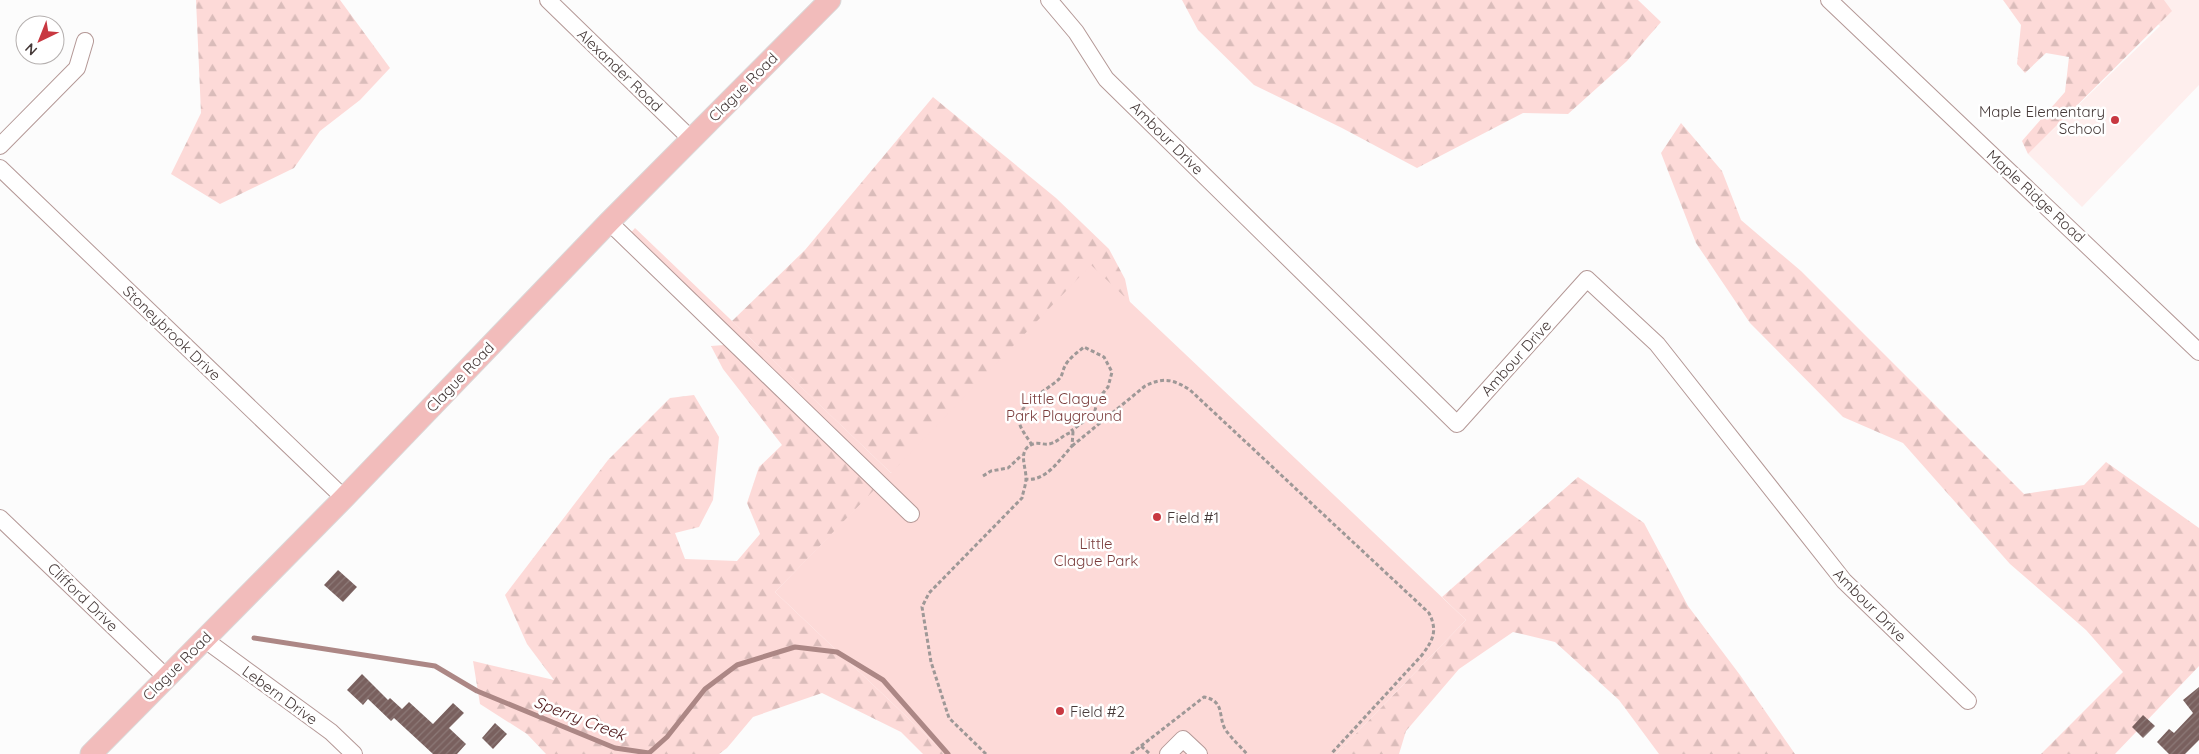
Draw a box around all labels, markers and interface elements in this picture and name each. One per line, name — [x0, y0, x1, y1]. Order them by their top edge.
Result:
north arrow — [15, 15, 65, 65]
street label: Alexander Road — [573, 25, 667, 115]
text: N — [21, 39, 41, 60]
street label: Clague Road — [704, 48, 782, 126]
street label: Ambour Drive — [1126, 97, 1208, 179]
place label: Maple Elementary School — [1979, 102, 2105, 138]
marker: Maple Elementary School — [2109, 114, 2121, 126]
street label: Maple Ridge Road — [1983, 146, 2089, 246]
street label: Stoneybrook Drive — [119, 281, 225, 385]
street label: Ambour Drive — [1477, 316, 1555, 400]
street label: Clague Road — [422, 338, 498, 416]
park label: Little Clague Park Playground — [1006, 389, 1122, 425]
place label: Field #1 — [1167, 508, 1219, 527]
marker: Field #1 — [1151, 511, 1163, 523]
park label: Little Clague Park — [1054, 534, 1138, 570]
street label: Clifford Drive — [44, 559, 122, 635]
street label: Ambour Drive — [1829, 564, 1911, 646]
street label: Clague Road — [138, 627, 216, 705]
street label: Lebern Drive — [239, 661, 321, 729]
water label: Sperry Creek — [531, 691, 630, 745]
place label: Field #2 — [1070, 702, 1125, 721]
marker: Field #2 — [1054, 705, 1066, 717]

